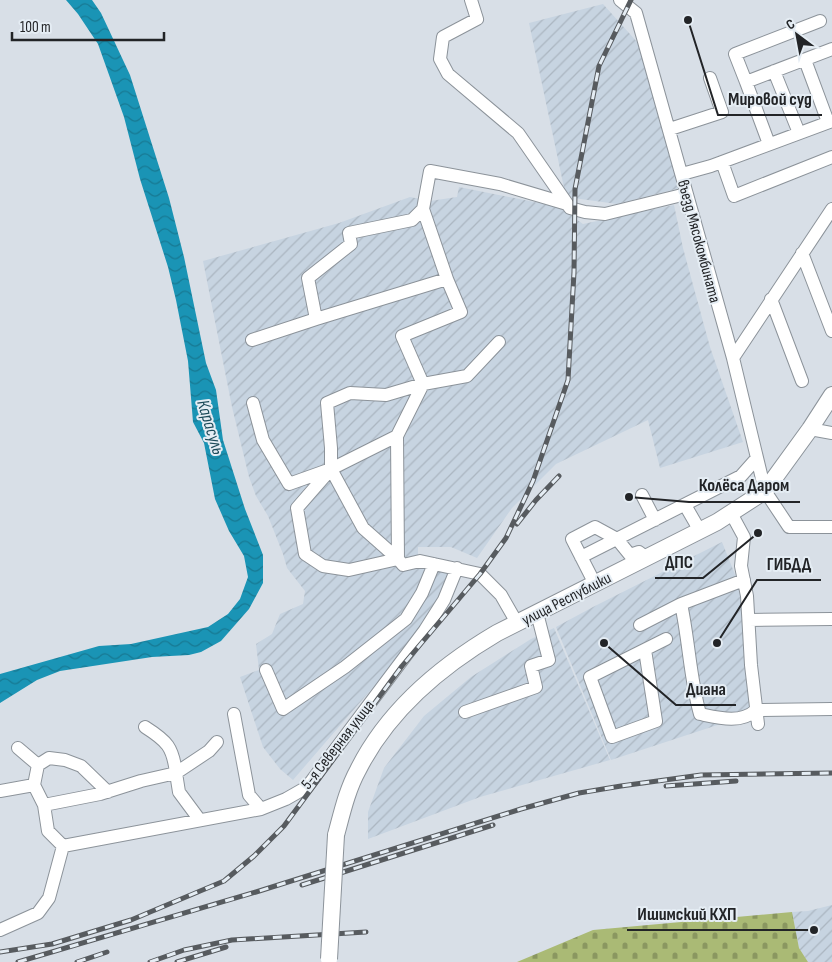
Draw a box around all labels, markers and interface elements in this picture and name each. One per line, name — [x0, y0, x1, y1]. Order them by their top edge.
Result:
scale bar — [12, 10, 165, 42]
north arrow — [772, 10, 822, 60]
text: С — [783, 15, 798, 34]
text: 100 m — [20, 18, 51, 37]
callout: Мировой суд — [718, 82, 822, 115]
text: Мировой суд — [728, 89, 812, 110]
street label: въезд Мясокомбината — [673, 178, 724, 305]
water label: Карасуль — [192, 397, 229, 457]
callout: Колёса Даром — [689, 469, 800, 502]
text: Колёса Даром — [699, 475, 789, 496]
callout: ДПС — [655, 545, 703, 578]
callout: ГИБДД — [757, 547, 821, 580]
text: ДПС — [665, 552, 693, 573]
text: ГИБДД — [767, 554, 812, 575]
street label: улица Республики — [519, 569, 615, 630]
callout: Диана — [676, 672, 736, 705]
text: Диана — [686, 679, 726, 700]
street label: 5-я Северная улица — [298, 697, 379, 793]
callout: Ишимский КХП — [627, 897, 746, 930]
text: Ишимский КХП — [637, 904, 737, 925]

